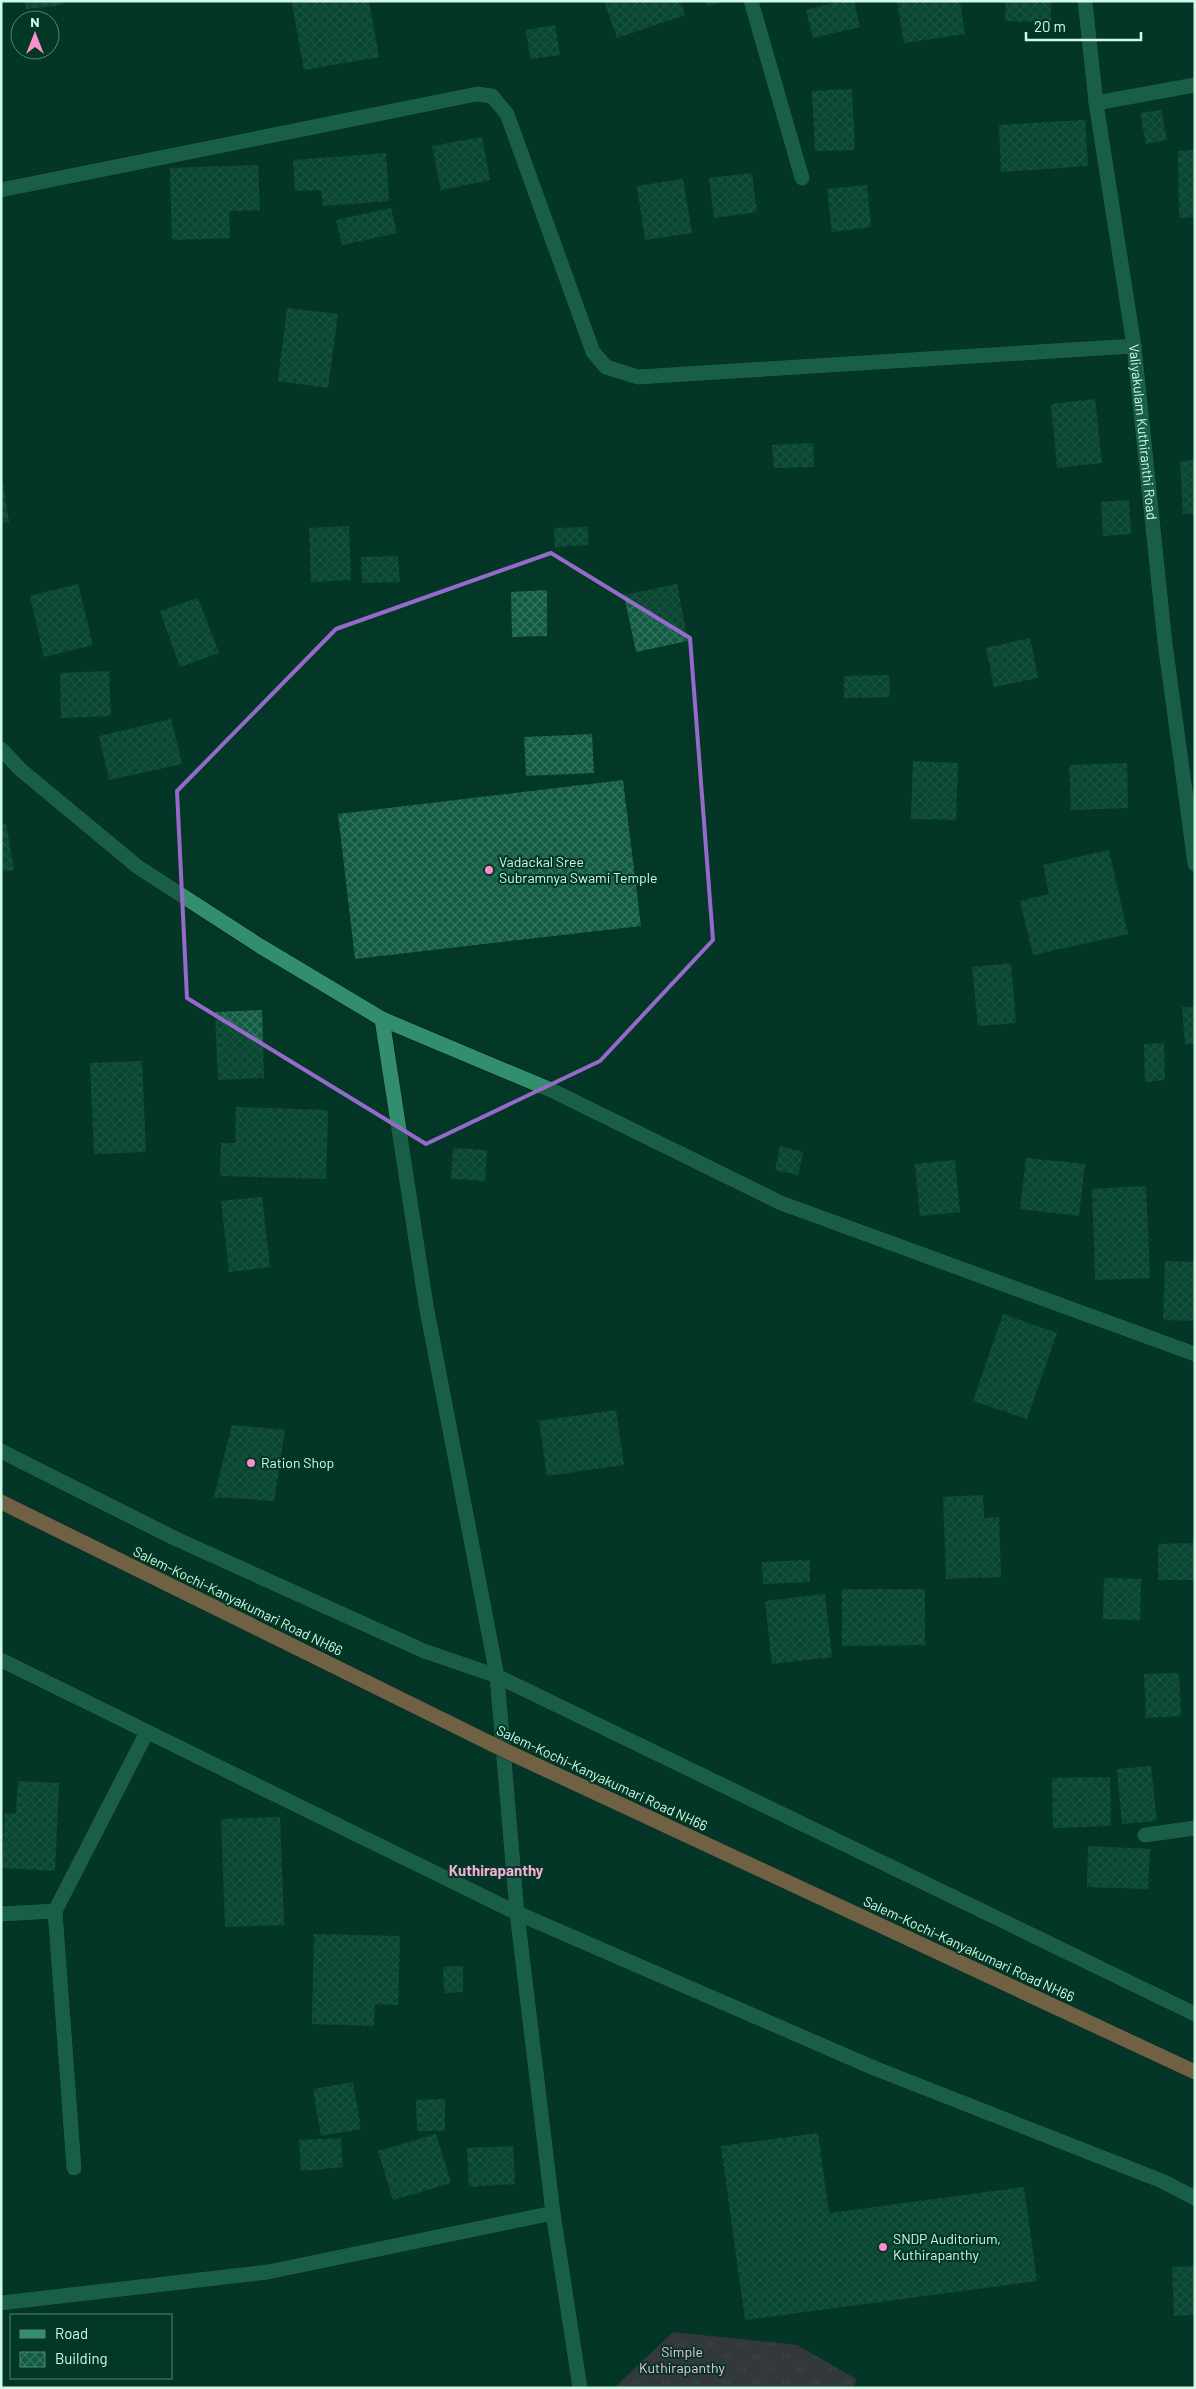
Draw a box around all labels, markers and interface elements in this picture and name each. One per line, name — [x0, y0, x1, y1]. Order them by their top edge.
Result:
north arrow — [10, 10, 60, 60]
scale bar — [1026, 10, 1141, 42]
text: N — [30, 13, 40, 30]
text: 20 m — [1034, 17, 1066, 35]
street label: Valiyakulam Kuthiranthi Road — [1126, 343, 1161, 521]
place label: Vadackal Sree Subramnya Swami Temple — [499, 853, 657, 886]
marker: Vadackal Sree Subramnya Swami Temple — [483, 864, 495, 876]
place label: Ration Shop — [261, 1454, 334, 1471]
marker: Ration Shop — [245, 1457, 257, 1469]
street label: Salem-Kochi-Kanyakumari Road NH66 — [131, 1542, 346, 1659]
street label: Salem-Kochi-Kanyakumari Road NH66 — [494, 1721, 710, 1834]
district label: Kuthirapanthy — [449, 1861, 544, 1879]
street label: Salem-Kochi-Kanyakumari Road NH66 — [861, 1892, 1077, 2005]
place label: SNDP Auditorium, Kuthirapanthy — [893, 2230, 1001, 2263]
marker: SNDP Auditorium, Kuthirapanthy — [877, 2241, 889, 2253]
legend — [10, 2314, 172, 2379]
text: Road — [55, 2324, 88, 2342]
park label: Simple Kuthirapanthy — [639, 2343, 725, 2376]
text: Building — [55, 2349, 108, 2367]

